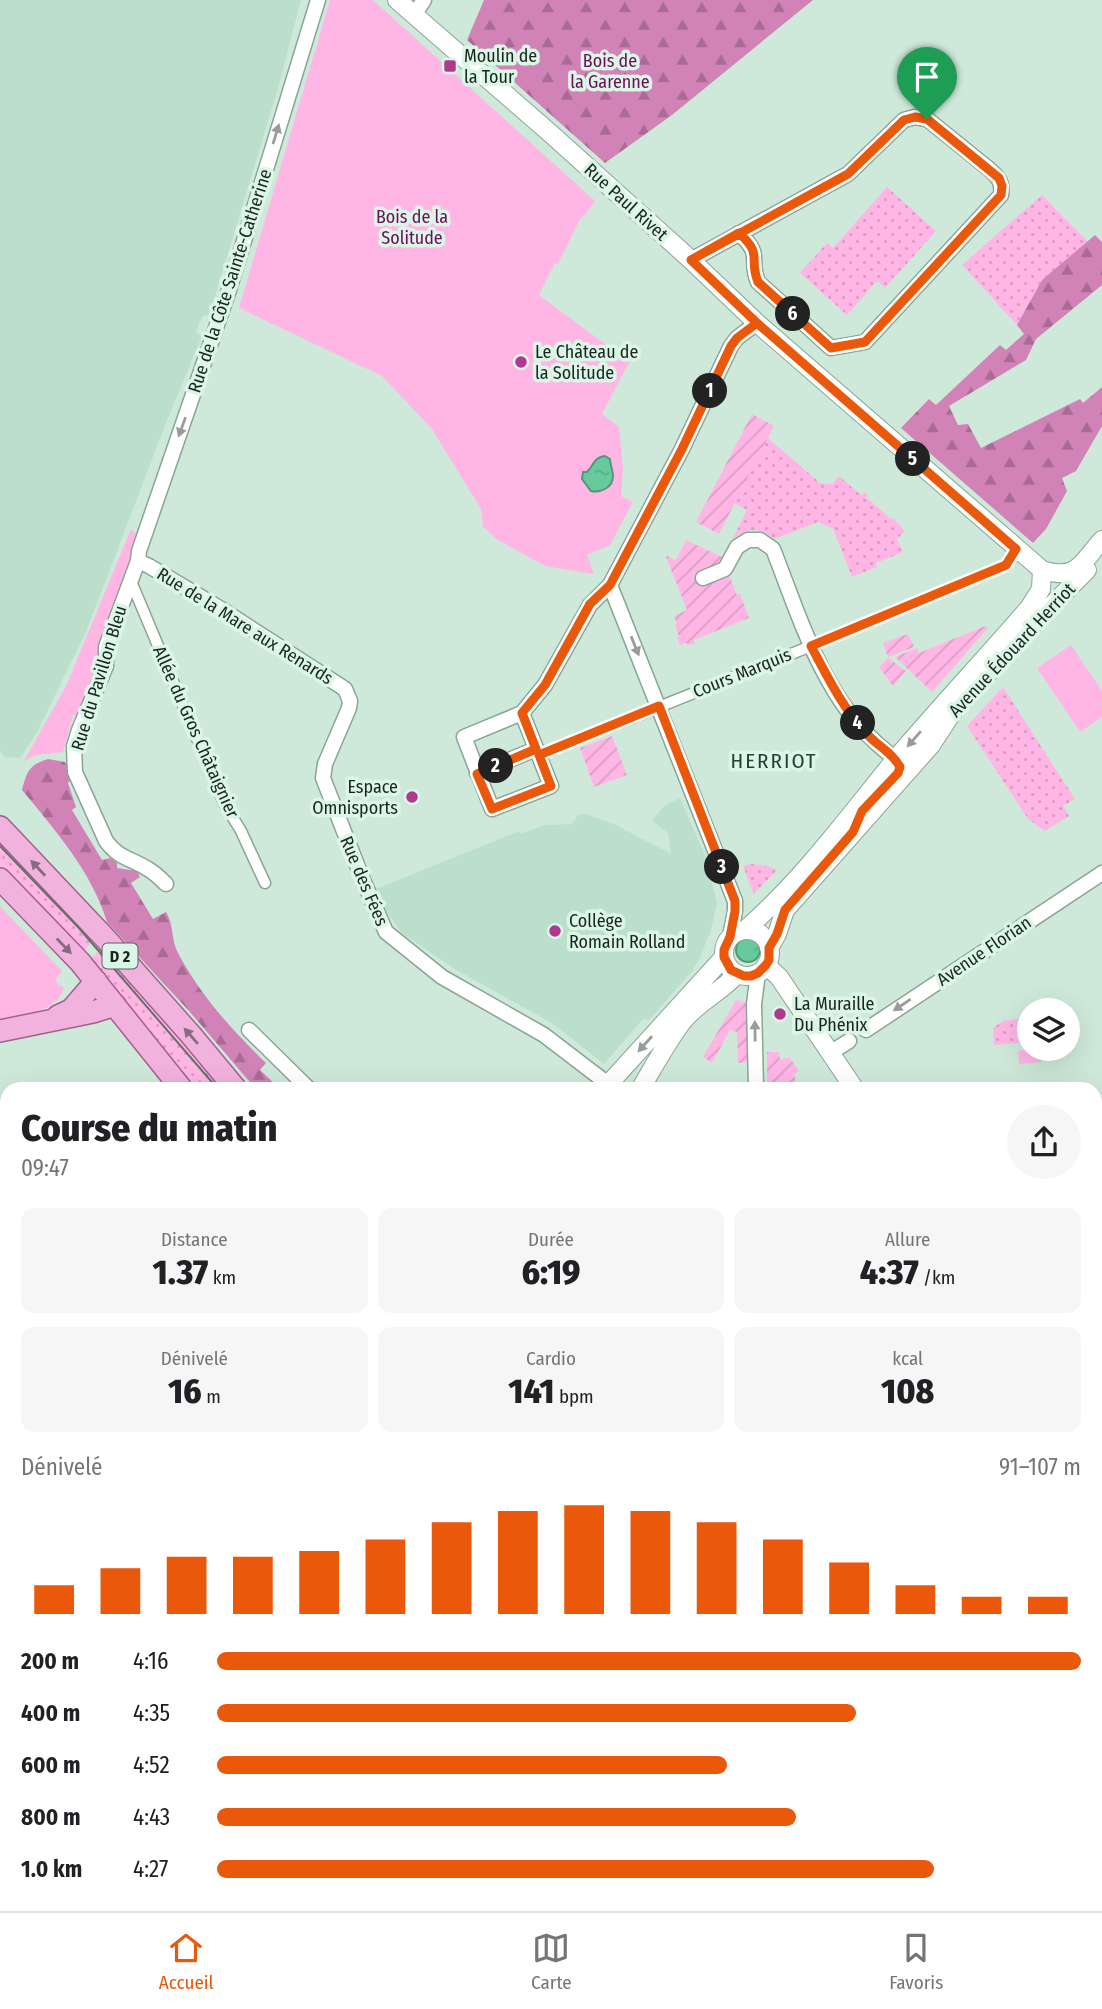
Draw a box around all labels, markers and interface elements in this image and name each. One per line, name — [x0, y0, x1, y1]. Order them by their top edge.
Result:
place label: Moulin de la Tour — [464, 45, 537, 88]
pin — [897, 47, 957, 119]
park label: Bois de la Garenne — [570, 50, 650, 93]
marker: Moulin de la Tour — [442, 58, 458, 74]
icon: arrive — [908, 58, 946, 96]
one-way arrow — [272, 124, 282, 145]
street label: Rue Paul Rivet — [580, 159, 672, 245]
street label: Rue de la Côte Sainte-Catherine — [183, 166, 277, 396]
park label: Bois de la Solitude — [376, 206, 448, 249]
pin: 6 — [776, 296, 810, 332]
text: 6 — [788, 302, 797, 325]
place label: Le Château de la Solitude — [535, 341, 638, 384]
marker: Le Château de la Solitude — [513, 354, 529, 370]
pin: 1 — [692, 374, 728, 408]
text: 1 — [705, 379, 714, 402]
one-way arrow — [176, 417, 187, 438]
pin: 5 — [895, 442, 930, 476]
text: 5 — [908, 447, 917, 470]
street label: Rue de la Mare aux Renards — [153, 563, 337, 689]
street label: Avenue Édouard Herriot — [943, 578, 1080, 722]
street label: Rue du Pavillon Bleu — [66, 603, 132, 753]
one-way arrow — [629, 635, 640, 656]
street label: Allée du Gros Châtaignier — [148, 643, 244, 822]
street label: Cours Marquis — [690, 643, 795, 703]
pin: 4 — [840, 706, 876, 740]
text: 4 — [853, 711, 862, 734]
one-way arrow — [906, 730, 922, 748]
pin: 2 — [478, 748, 514, 784]
district label: HERRIOT — [730, 748, 818, 774]
text: 2 — [491, 754, 500, 777]
place label: Espace Omnisports — [312, 776, 398, 819]
marker: Espace Omnisports — [404, 789, 420, 805]
street label: Rue des Fées — [335, 833, 393, 930]
pin: 3 — [704, 850, 740, 884]
text: 3 — [717, 855, 726, 878]
one-way arrow — [30, 860, 46, 877]
place label: Collège Romain Rolland — [569, 910, 685, 953]
street label: Avenue Florian — [933, 911, 1035, 991]
marker: Collège Romain Rolland — [547, 923, 563, 939]
one-way arrow — [56, 937, 72, 954]
road number: D 2 — [102, 944, 138, 968]
place label: La Muraille Du Phénix — [794, 993, 875, 1036]
map controls — [1017, 998, 1080, 1061]
button: layers — [1017, 998, 1080, 1061]
one-way arrow — [892, 999, 912, 1012]
marker: La Muraille Du Phénix — [772, 1006, 788, 1022]
one-way arrow — [749, 1019, 761, 1041]
one-way arrow — [183, 1027, 199, 1045]
one-way arrow — [637, 1035, 653, 1053]
text: Course du matin — [21, 1105, 277, 1151]
button: share — [1007, 1105, 1081, 1179]
text: 09:47 — [21, 1154, 69, 1182]
text: Distance — [161, 1228, 228, 1251]
text: Durée — [528, 1228, 574, 1251]
text: Allure — [885, 1228, 930, 1251]
text: 1.37 — [153, 1251, 208, 1293]
text: 6:19 — [521, 1251, 581, 1293]
text: 4:37 — [860, 1251, 919, 1293]
text: km — [208, 1266, 236, 1289]
text: /km — [919, 1266, 955, 1289]
text: Dénivelé — [161, 1347, 228, 1370]
text: Cardio — [526, 1347, 576, 1370]
text: kcal — [892, 1347, 923, 1370]
text: 16 — [168, 1370, 202, 1412]
text: 141 — [508, 1370, 554, 1412]
text: 108 — [881, 1370, 934, 1412]
text: m — [202, 1385, 221, 1408]
text: bpm — [554, 1385, 594, 1408]
text: Dénivelé — [21, 1453, 102, 1481]
text: 91–107 m — [999, 1453, 1081, 1481]
text: 200 m — [21, 1647, 79, 1675]
text: 4:16 — [133, 1647, 168, 1675]
text: 400 m — [21, 1699, 80, 1727]
text: 4:35 — [133, 1699, 170, 1727]
text: 600 m — [21, 1751, 80, 1779]
text: 4:52 — [133, 1751, 170, 1779]
text: 800 m — [21, 1803, 81, 1831]
text: 4:43 — [133, 1803, 170, 1831]
text: 1.0 km — [21, 1855, 82, 1883]
text: 4:27 — [133, 1855, 168, 1883]
tab: Accueil — [159, 1929, 214, 1994]
tab: Carte — [531, 1929, 572, 1994]
tab: Favoris — [889, 1929, 943, 1994]

